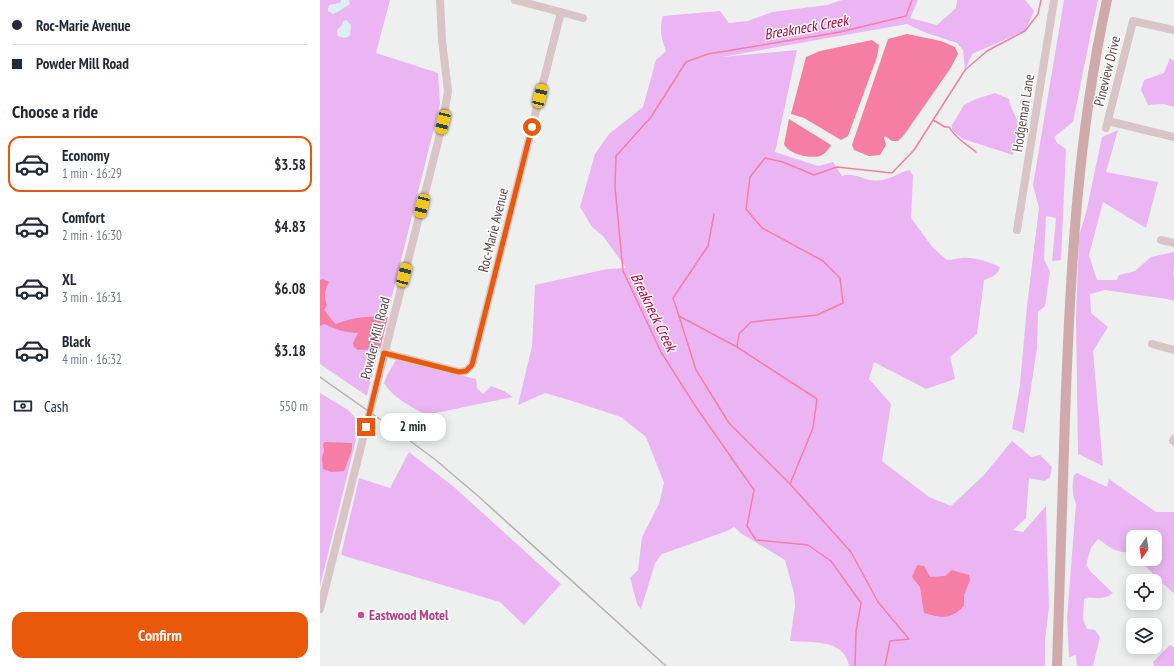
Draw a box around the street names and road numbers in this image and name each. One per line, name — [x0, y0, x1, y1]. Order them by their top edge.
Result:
street label: Pineview Drive — [1090, 34, 1124, 108]
street label: Hodgeman Lane — [1008, 73, 1038, 153]
street label: Roc-Marie Avenue — [474, 186, 512, 274]
street label: Powder Mill Road — [356, 295, 394, 381]

